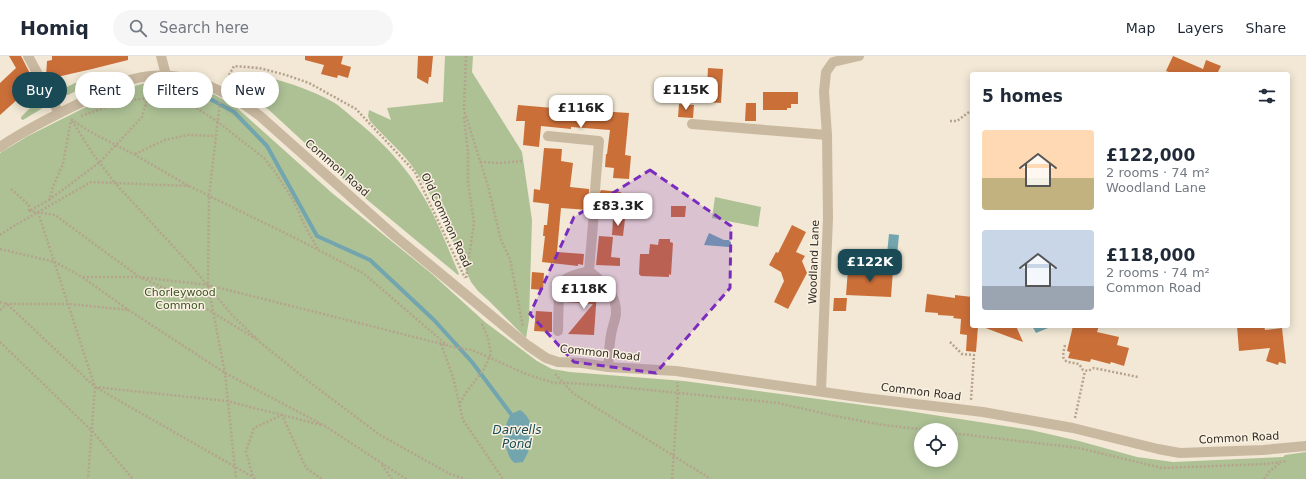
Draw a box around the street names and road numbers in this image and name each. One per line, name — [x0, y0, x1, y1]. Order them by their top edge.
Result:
street label: Common Road — [302, 137, 372, 199]
street label: Old Common Road — [418, 171, 474, 269]
street label: Woodland Lane — [806, 219, 822, 304]
street label: Common Road — [559, 342, 641, 364]
street label: Common Road — [880, 381, 962, 403]
street label: Common Road — [1198, 429, 1280, 447]

